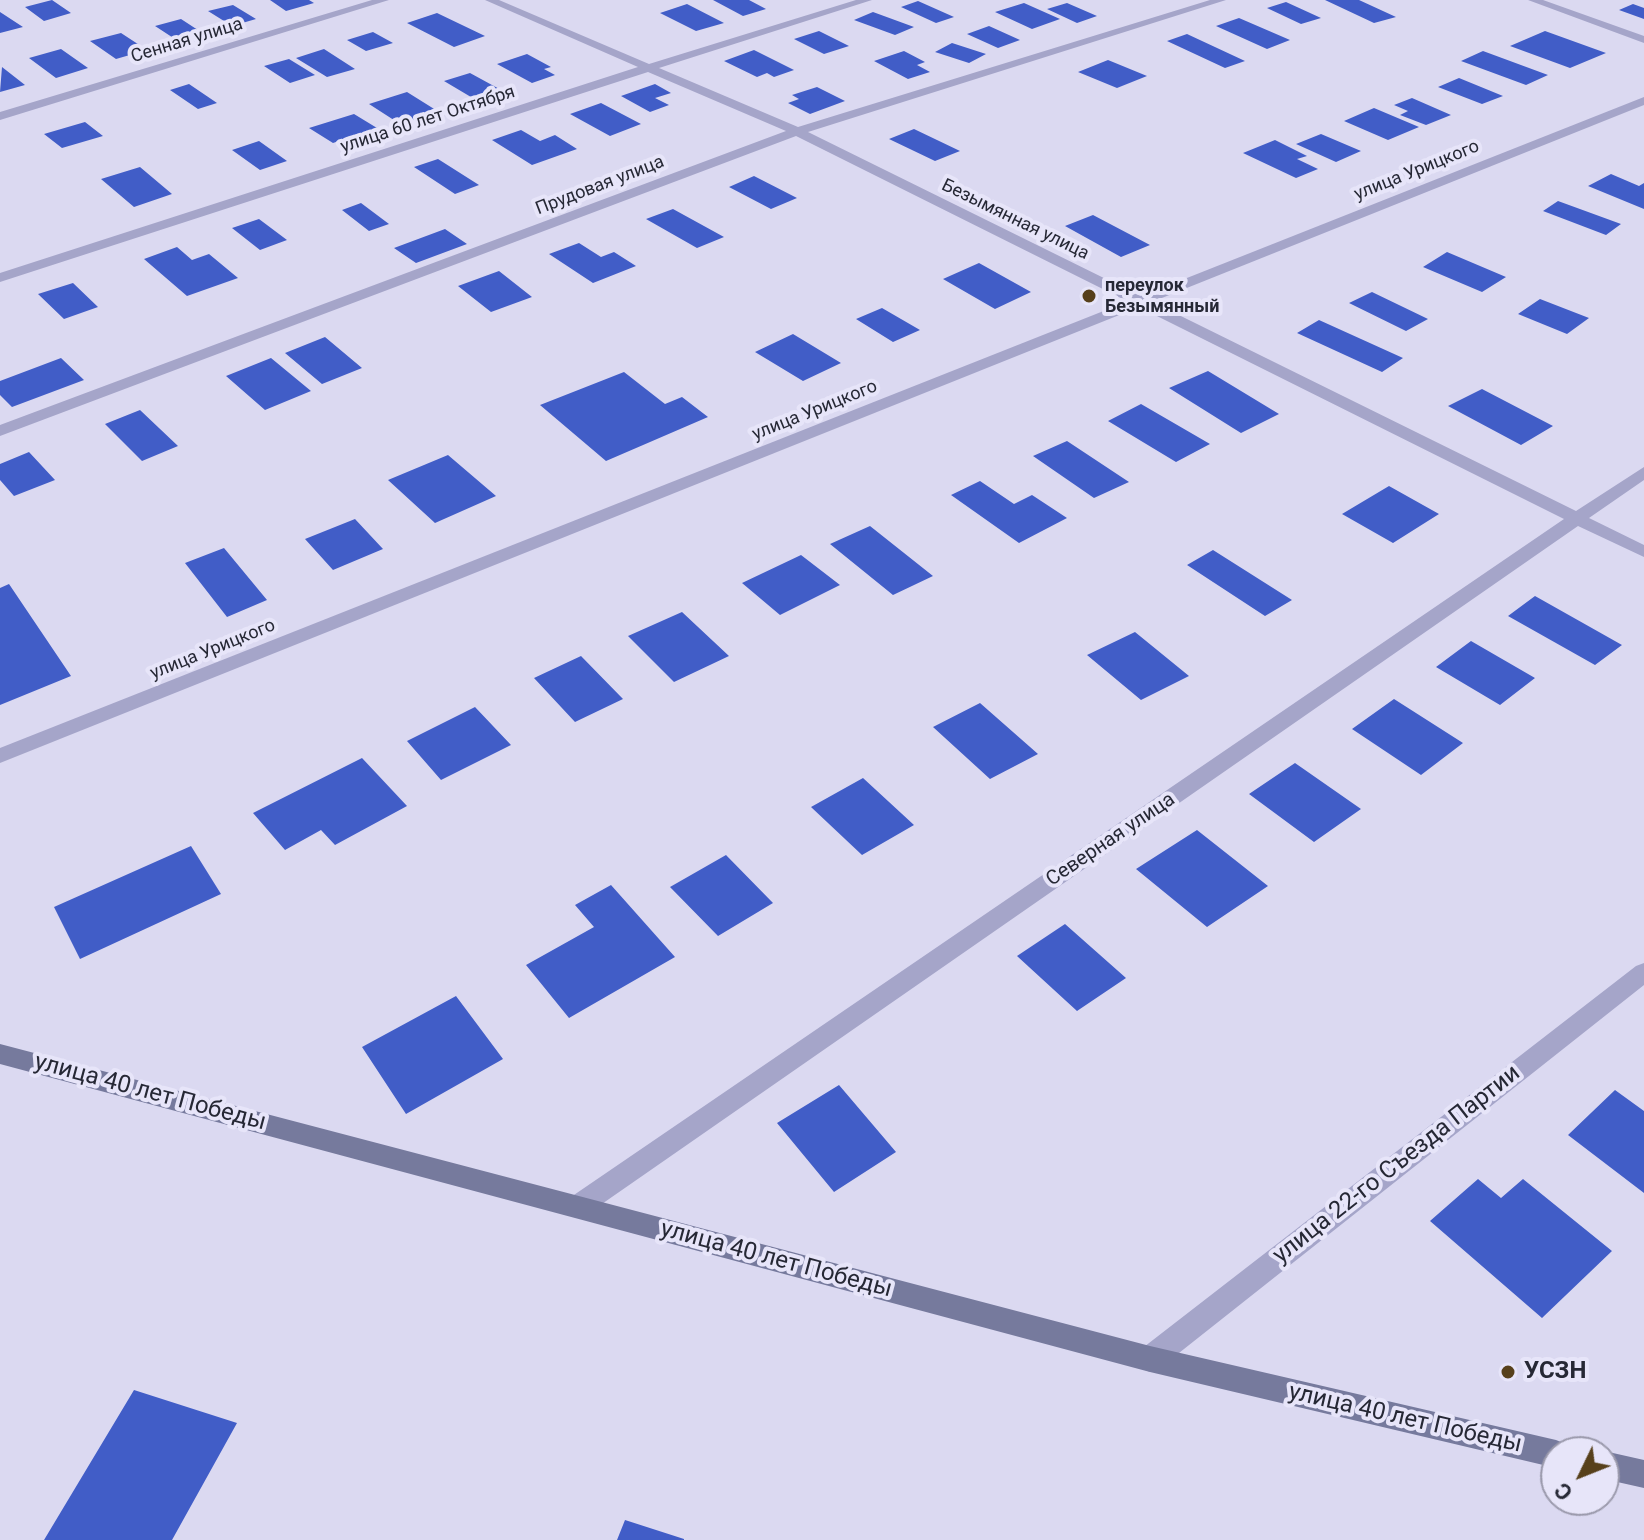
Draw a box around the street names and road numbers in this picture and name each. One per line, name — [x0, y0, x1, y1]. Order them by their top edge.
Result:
street label: Сенная улица — [129, 14, 245, 68]
street label: улица 60 лет Октября — [338, 82, 518, 158]
street label: улица Урицкого — [1351, 136, 1483, 206]
street label: Прудовая улица — [533, 152, 667, 220]
street label: Безымянная улица — [938, 175, 1092, 265]
street label: улица Урицкого — [749, 376, 881, 446]
street label: улица Урицкого — [147, 615, 279, 685]
street label: Северная улица — [1042, 788, 1180, 892]
street label: улица 40 лет Победы — [31, 1048, 269, 1138]
street label: улица 22-го Съезда Партии — [1268, 1060, 1526, 1270]
street label: улица 40 лет Победы — [657, 1215, 895, 1305]
street label: улица 40 лет Победы — [1285, 1378, 1525, 1460]

